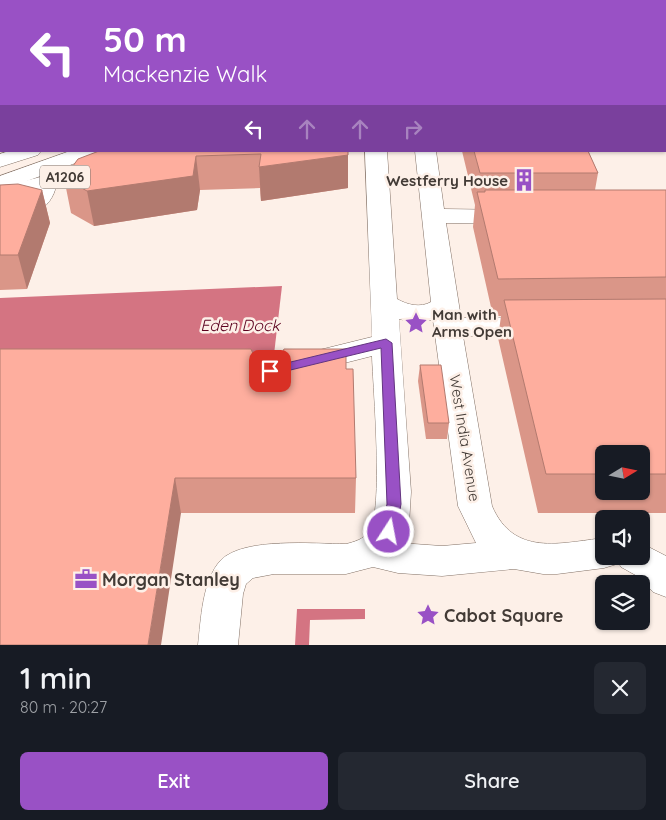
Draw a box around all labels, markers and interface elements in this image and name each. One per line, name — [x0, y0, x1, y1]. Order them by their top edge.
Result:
text: 50 m — [103, 17, 187, 61]
icon: left — [20, 20, 85, 85]
text: Mackenzie Walk — [103, 60, 267, 88]
icon: left — [240, 115, 268, 143]
icon: ahead — [293, 115, 321, 143]
icon: ahead — [346, 115, 374, 143]
icon: right — [399, 115, 427, 143]
road number: A1206 — [40, 166, 90, 188]
building icon: Westferry House — [511, 167, 537, 193]
place label: Westferry House — [386, 171, 508, 190]
place label: Man with Arms Open — [432, 305, 512, 341]
place icon: Man with Arms Open — [403, 310, 429, 336]
water label: Eden Dock — [200, 315, 281, 335]
pin — [249, 350, 291, 392]
icon: arrive — [256, 357, 284, 385]
street label: West India Avenue — [446, 373, 484, 503]
north arrow — [595, 445, 650, 500]
map controls — [595, 445, 650, 630]
position arrow — [362, 505, 414, 557]
button: sound — [595, 510, 650, 565]
office icon: Morgan Stanley — [73, 566, 99, 592]
place label: Morgan Stanley — [102, 568, 240, 591]
button: layers — [595, 575, 650, 630]
place icon: Cabot Square — [415, 602, 441, 628]
place label: Cabot Square — [444, 604, 563, 627]
text: 1 min — [20, 659, 92, 697]
button: close — [594, 662, 646, 714]
text: 80 m · 20:27 — [20, 697, 107, 717]
button: Exit — [20, 752, 328, 810]
button: Share — [338, 752, 646, 810]

